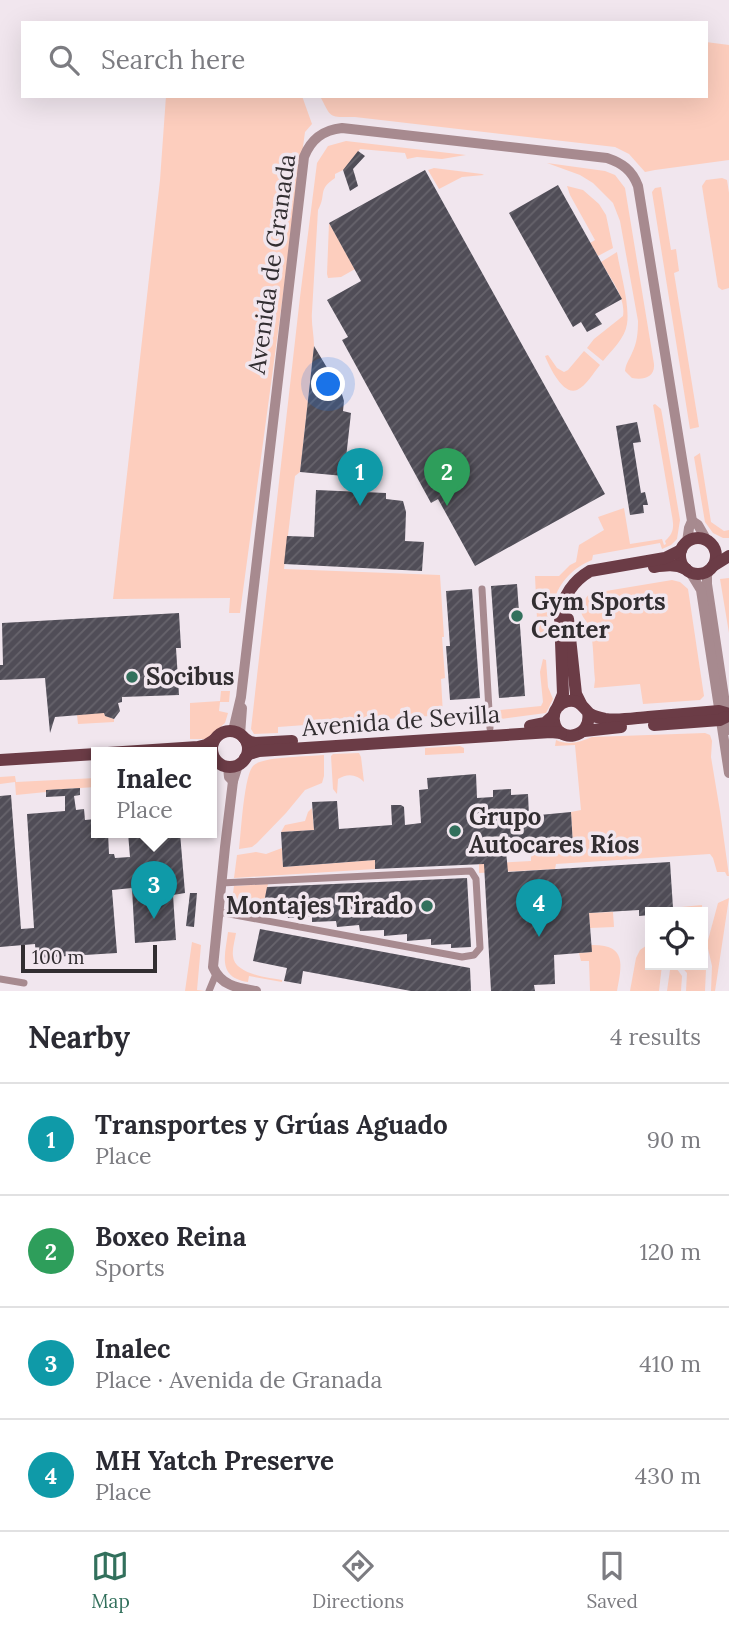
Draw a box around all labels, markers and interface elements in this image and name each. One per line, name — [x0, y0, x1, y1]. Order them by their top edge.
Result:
search box — [21, 21, 708, 98]
icon: search — [45, 41, 83, 79]
text: Search here — [101, 43, 245, 76]
street label: Avenida de Granada — [241, 152, 302, 377]
your location — [311, 367, 345, 401]
pin: 1 — [337, 448, 383, 506]
pin: 2 — [424, 448, 470, 506]
place label: Gym Sports Center — [531, 586, 666, 645]
marker: Gym Sports Center — [509, 608, 525, 624]
place label: Socibus — [146, 661, 234, 692]
marker: Socibus — [124, 669, 140, 685]
street label: Avenida de Sevilla — [300, 698, 501, 743]
popup — [91, 747, 217, 838]
text: Inalec — [116, 762, 192, 795]
text: Place — [116, 795, 173, 824]
place label: Grupo Autocares Ríos — [469, 801, 640, 860]
marker: Grupo Autocares Ríos — [447, 823, 463, 839]
pin: 3 — [131, 861, 177, 919]
pin: 4 — [516, 879, 562, 937]
place label: Montajes Tirado — [226, 890, 413, 921]
marker: Montajes Tirado — [419, 898, 435, 914]
map controls — [645, 907, 708, 970]
button: locate — [645, 907, 708, 970]
scale bar — [21, 942, 158, 974]
text: 100 m — [32, 945, 85, 969]
text: Nearby — [28, 1018, 130, 1056]
text: 4 results — [610, 1022, 701, 1051]
text: Transportes y Grúas Aguado — [95, 1108, 448, 1141]
text: 1 — [46, 1125, 56, 1154]
text: 90 m — [647, 1125, 701, 1154]
text: Place — [95, 1141, 152, 1170]
text: Boxeo Reina — [95, 1220, 246, 1253]
text: 2 — [45, 1237, 57, 1266]
text: 120 m — [639, 1237, 701, 1266]
text: Sports — [95, 1253, 165, 1282]
text: Inalec — [95, 1332, 171, 1365]
text: 3 — [45, 1349, 57, 1378]
text: 410 m — [639, 1349, 701, 1378]
text: Place · Avenida de Granada — [95, 1365, 382, 1394]
text: MH Yatch Preserve — [95, 1444, 334, 1477]
text: 4 — [45, 1461, 57, 1490]
text: 430 m — [635, 1461, 701, 1490]
text: Place — [95, 1477, 152, 1506]
tab: Map — [91, 1547, 130, 1613]
tab: Directions — [312, 1547, 404, 1613]
tab: Saved — [586, 1547, 638, 1613]

